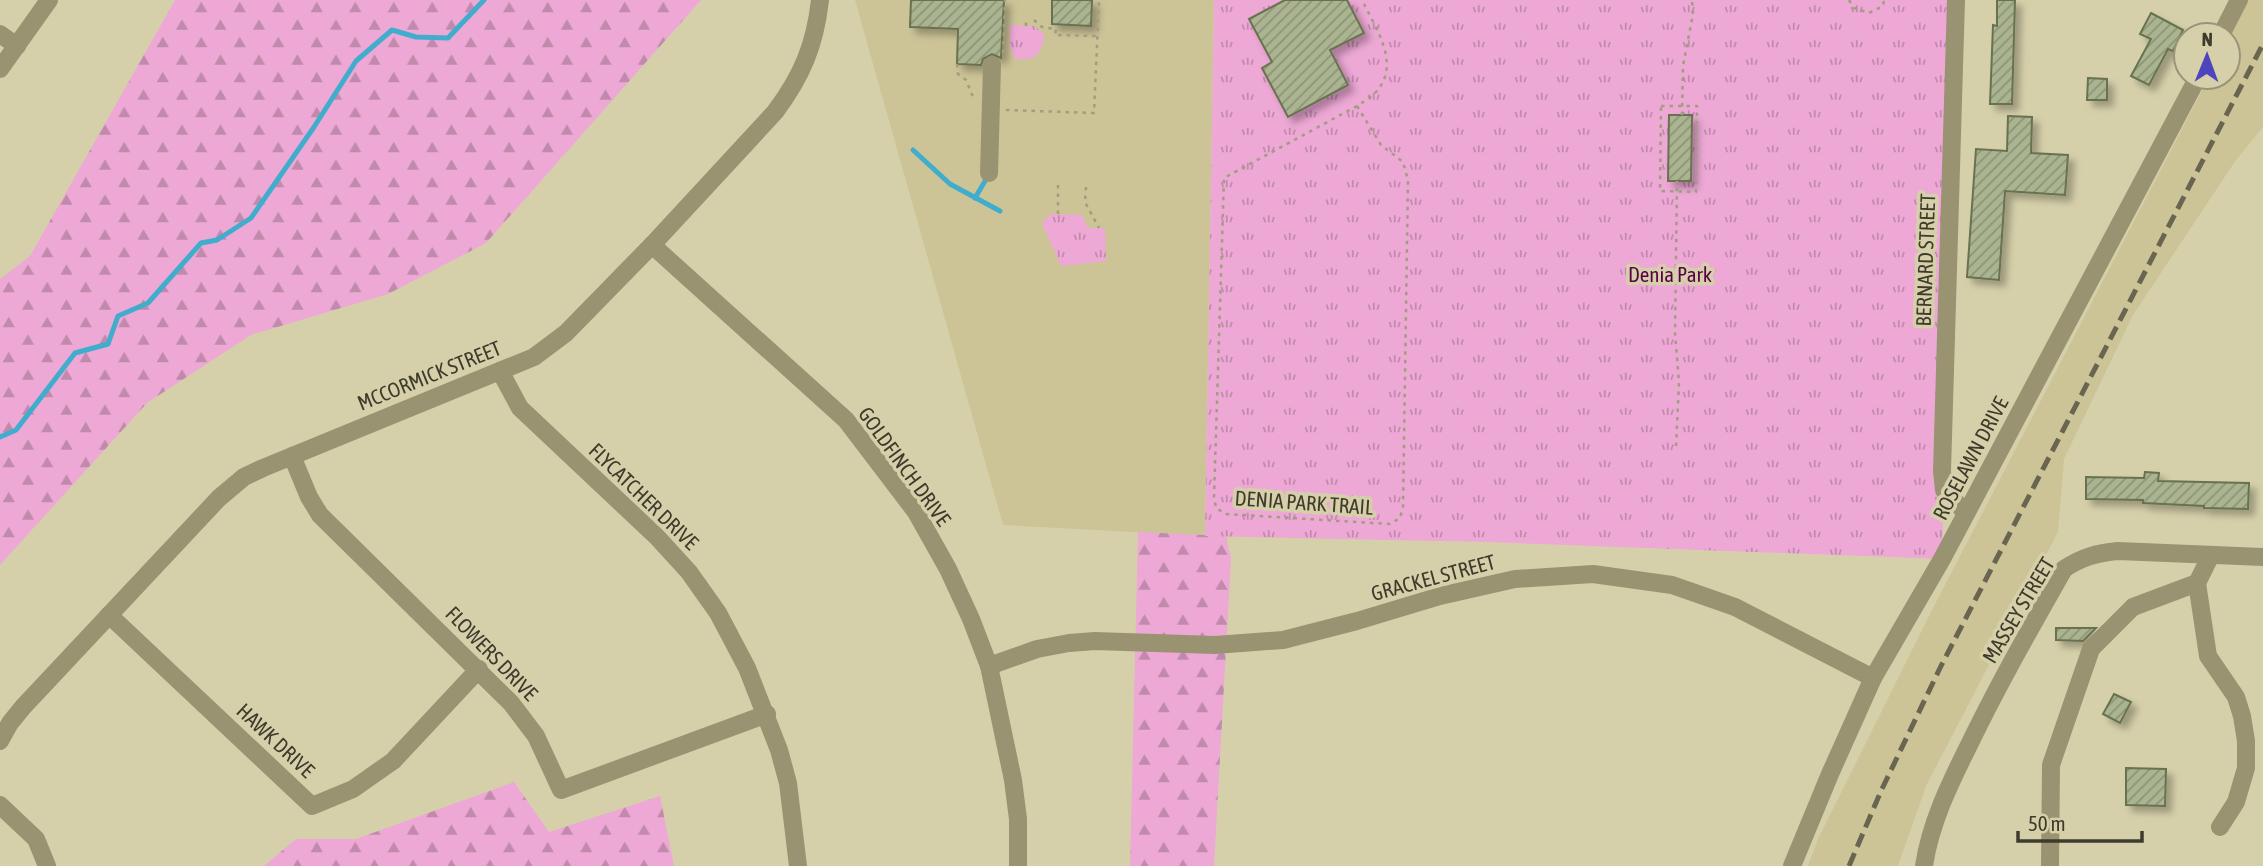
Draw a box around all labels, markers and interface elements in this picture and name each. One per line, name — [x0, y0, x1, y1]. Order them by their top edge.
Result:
north arrow — [2172, 21, 2242, 91]
text: N — [2201, 28, 2213, 50]
street label: BERNARD STREET — [1911, 193, 1939, 327]
park label: Denia Park — [1628, 262, 1712, 286]
street label: MCCORMICK STREET — [354, 335, 504, 415]
street label: ROSELAWN DRIVE — [1928, 392, 2012, 524]
street label: GOLDFINCH DRIVE — [854, 402, 956, 530]
street label: FLYCATCHER DRIVE — [584, 438, 704, 554]
street label: DENIA PARK TRAIL — [1234, 485, 1374, 519]
street label: GRACKEL STREET — [1368, 549, 1498, 605]
street label: MASSEY STREET — [1977, 553, 2059, 667]
street label: FLOWERS DRIVE — [441, 601, 543, 705]
street label: HAWK DRIVE — [232, 698, 320, 782]
scale bar — [2018, 800, 2142, 844]
text: 50 m — [2028, 811, 2066, 835]

